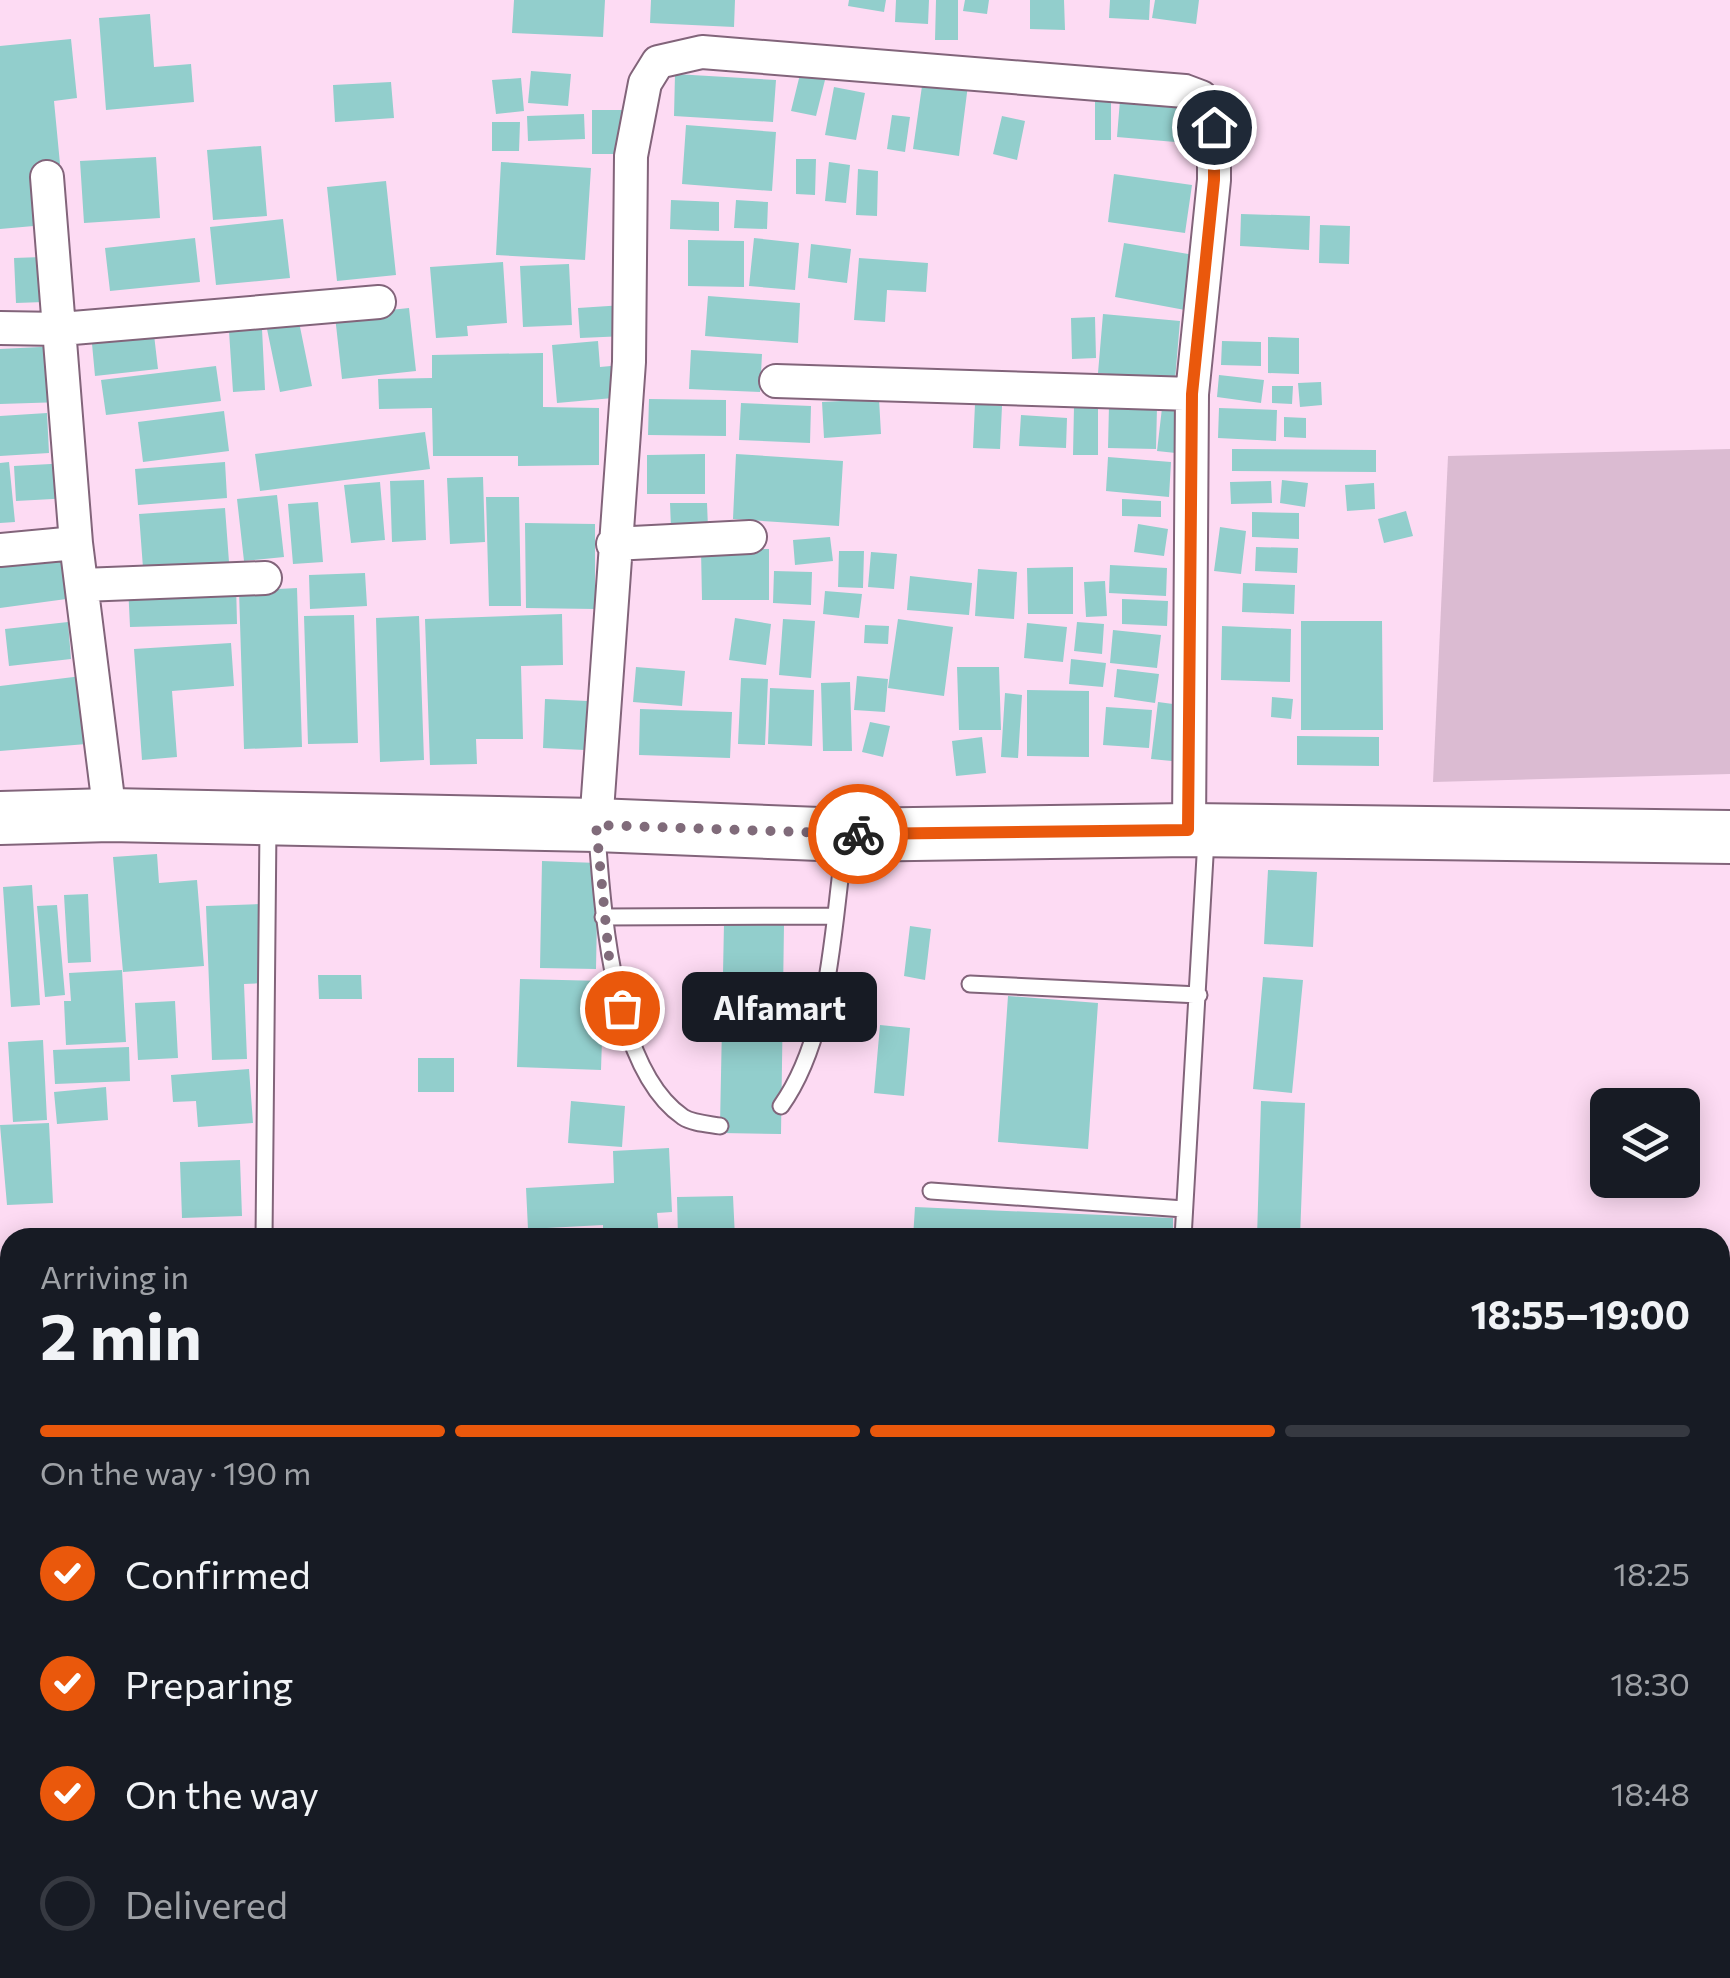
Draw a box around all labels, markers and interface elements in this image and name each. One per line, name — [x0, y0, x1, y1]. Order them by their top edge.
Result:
pin — [1172, 85, 1257, 170]
icon: home — [1187, 100, 1242, 155]
courier — [808, 784, 908, 884]
icon: bike — [831, 807, 886, 862]
pin — [580, 966, 665, 1051]
callout: Alfamart — [682, 973, 877, 1043]
icon: bag — [595, 981, 650, 1036]
text: Alfamart — [713, 987, 846, 1027]
map controls — [1590, 1088, 1700, 1198]
button: layers — [1590, 1088, 1700, 1198]
text: Arriving in — [40, 1256, 189, 1296]
text: 18:55–19:00 — [1470, 1290, 1690, 1337]
text: 2 min — [40, 1294, 202, 1373]
text: On the way · 190 m — [40, 1452, 311, 1492]
icon: check — [40, 1546, 95, 1601]
text: Confirmed — [125, 1550, 311, 1597]
text: 18:25 — [1613, 1553, 1690, 1593]
icon: check — [40, 1656, 95, 1711]
text: Preparing — [125, 1660, 293, 1707]
text: 18:30 — [1610, 1663, 1690, 1703]
icon: check — [40, 1766, 95, 1821]
text: On the way — [125, 1770, 319, 1817]
text: 18:48 — [1611, 1773, 1690, 1813]
text: Delivered — [125, 1880, 288, 1927]

